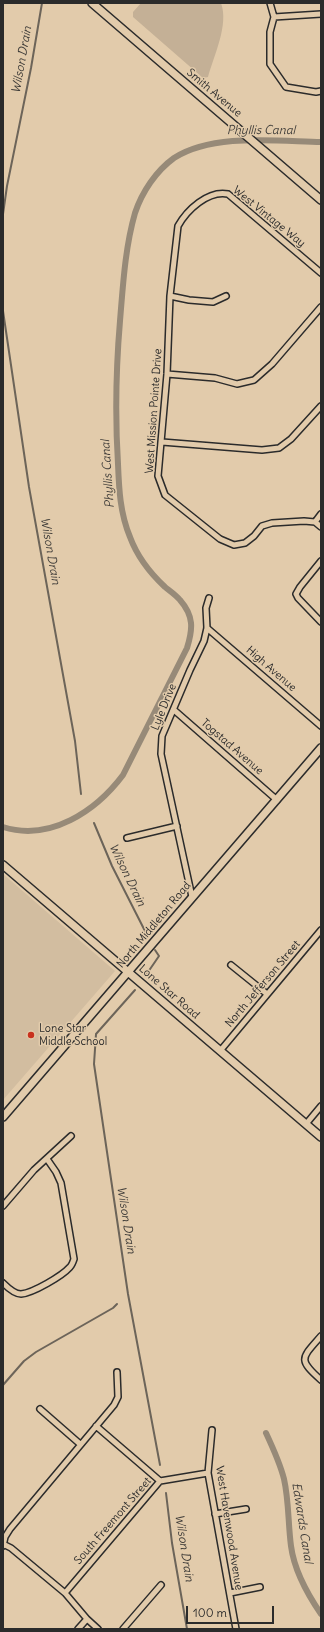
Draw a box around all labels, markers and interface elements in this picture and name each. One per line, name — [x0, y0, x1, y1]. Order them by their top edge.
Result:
water label: Wilson Drain — [9, 25, 35, 95]
street label: Smith Avenue — [184, 66, 244, 120]
water label: Phyllis Canal — [227, 124, 295, 138]
street label: West Vintage Way — [230, 184, 308, 250]
street label: West Mission Pointe Drive — [143, 348, 165, 474]
water label: Phyllis Canal — [98, 439, 118, 509]
water label: Wilson Drain — [37, 516, 63, 586]
street label: High Avenue — [243, 644, 299, 694]
street label: Lyle Drive — [149, 682, 179, 732]
street label: Togstad Avenue — [198, 716, 266, 778]
water label: Wilson Drain — [106, 841, 148, 909]
street label: North Middleton Road — [114, 879, 194, 971]
street label: North Jefferson Street — [223, 938, 303, 1030]
street label: Lone Star Road — [136, 962, 202, 1022]
place label: Lone Star Middle School — [39, 1022, 107, 1048]
marker: Lone Star Middle School — [26, 1030, 36, 1040]
water label: Wilson Drain — [114, 1185, 138, 1255]
street label: West Havenwood Avenue — [213, 1465, 245, 1591]
street label: South Freemont Street — [72, 1475, 154, 1567]
water label: Edwards Canal — [289, 1482, 315, 1564]
water label: Wilson Drain — [172, 1513, 196, 1583]
scale bar — [188, 1598, 276, 1624]
text: 100 m — [193, 1605, 227, 1620]

